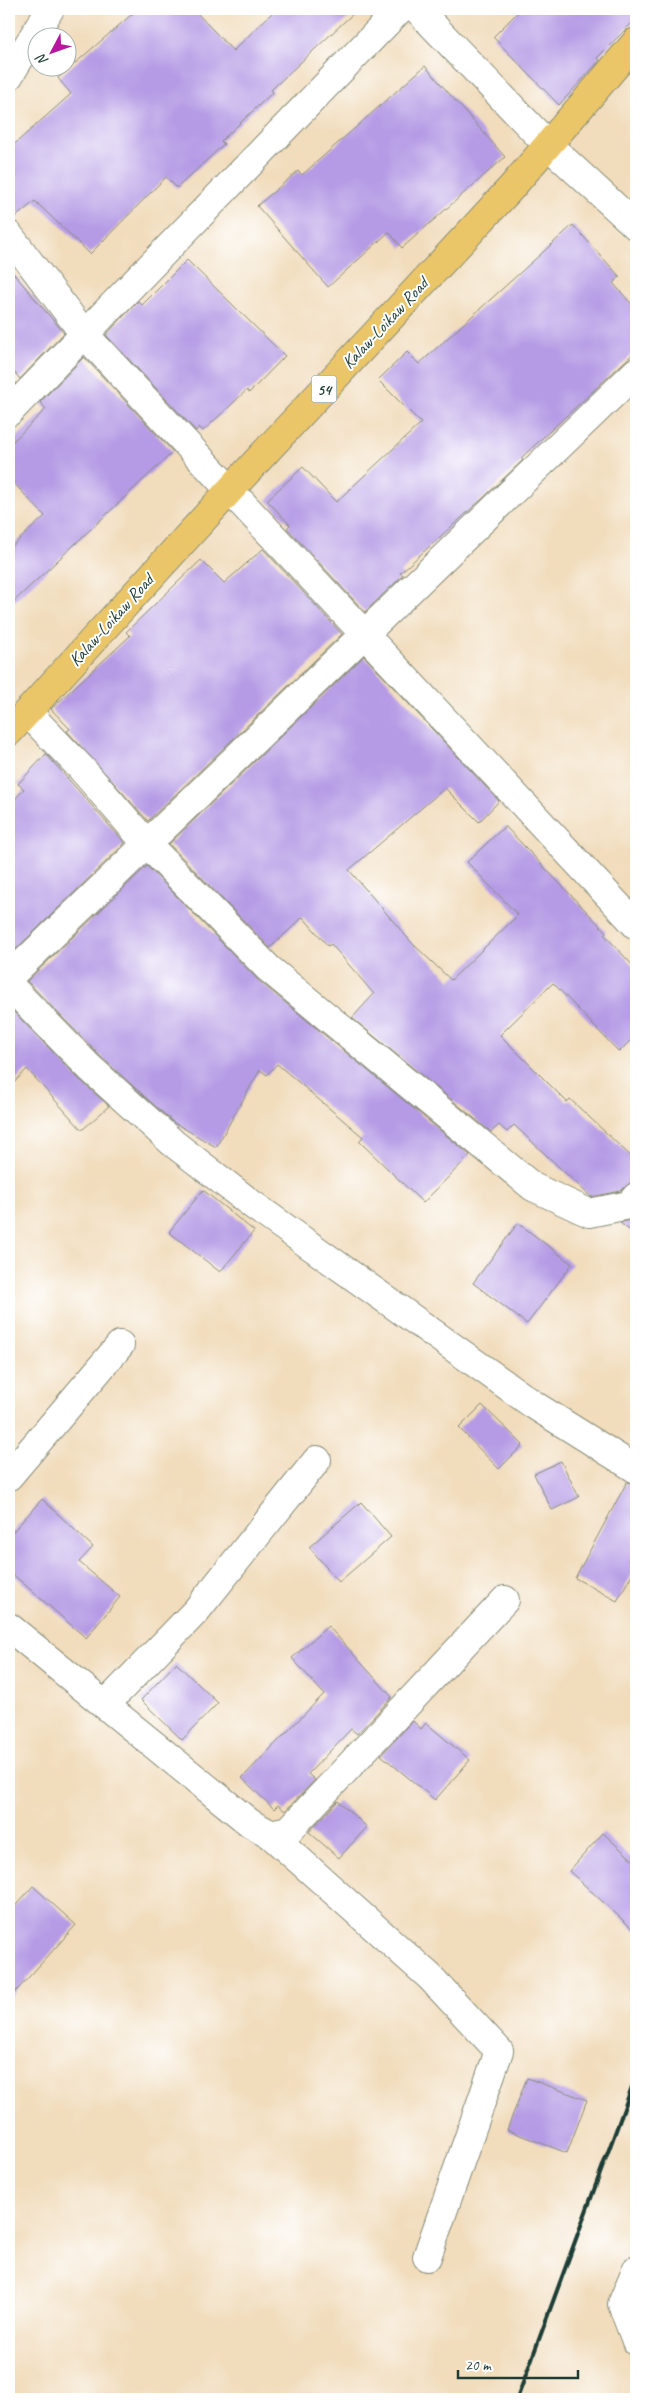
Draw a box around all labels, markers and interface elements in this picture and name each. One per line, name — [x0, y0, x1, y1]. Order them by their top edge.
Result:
north arrow — [28, 28, 78, 78]
text: N — [32, 50, 52, 69]
street label: Kalaw-Loikaw Road — [337, 271, 435, 373]
road number: 54 — [312, 376, 336, 402]
street label: Kalaw-Loikaw Road — [64, 567, 160, 671]
scale bar — [458, 2348, 578, 2380]
text: 20 m — [465, 2356, 492, 2375]

